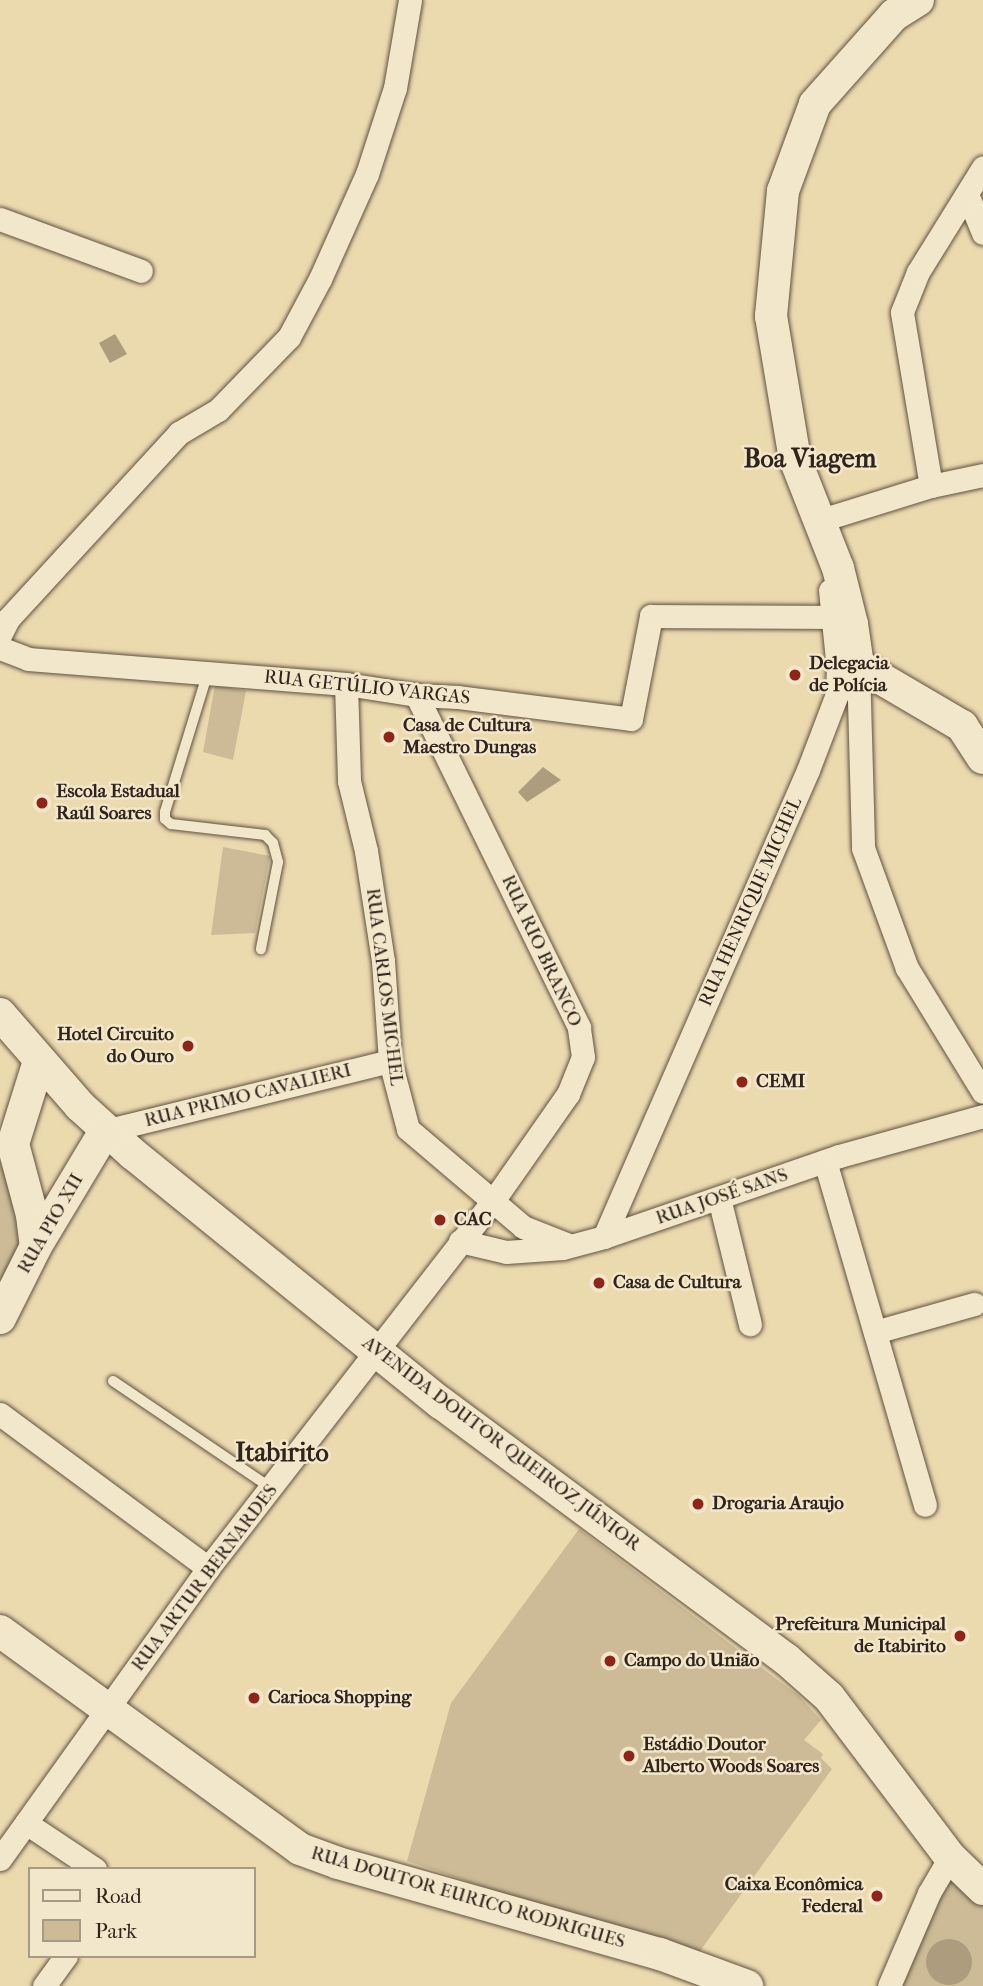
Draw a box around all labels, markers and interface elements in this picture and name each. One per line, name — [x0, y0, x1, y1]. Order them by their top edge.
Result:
district label: Boa Viagem — [744, 443, 876, 475]
place label: Delegacia de Polícia — [809, 653, 889, 697]
street label: RUA GETÚLIO VARGAS — [263, 666, 471, 710]
marker: Delegacia de Polícia — [787, 667, 803, 683]
place label: Casa de Cultura Maestro Dungas — [403, 715, 536, 759]
marker: Casa de Cultura Maestro Dungas — [381, 729, 397, 745]
place label: Escola Estadual Raúl Soares — [56, 781, 180, 825]
street label: RUA HENRIQUE MICHEL — [695, 794, 807, 1010]
marker: Escola Estadual Raúl Soares — [34, 795, 50, 811]
street label: RUA RIO BRANCO — [496, 872, 586, 1030]
street label: RUA CARLOS MICHEL — [361, 887, 407, 1087]
place label: Hotel Circuito do Ouro — [57, 1024, 174, 1068]
marker: Hotel Circuito do Ouro — [180, 1038, 196, 1054]
street label: RUA PRIMO CAVALIERI — [142, 1059, 354, 1133]
place label: CEMI — [756, 1071, 805, 1093]
marker: CEMI — [734, 1074, 750, 1090]
street label: RUA JOSÉ SANS — [653, 1164, 791, 1230]
street label: RUA PIO XII — [13, 1170, 89, 1278]
place label: CAC — [454, 1209, 491, 1231]
marker: CAC — [432, 1212, 448, 1228]
place label: Casa de Cultura — [613, 1272, 741, 1294]
marker: Casa de Cultura — [591, 1275, 607, 1291]
street label: AVENIDA DOUTOR QUEIROZ JÚNIOR — [357, 1332, 645, 1556]
district label: Itabirito — [235, 1437, 329, 1469]
street label: RUA ARTUR BERNARDES — [127, 1480, 283, 1676]
place label: Drogaria Araujo — [712, 1493, 844, 1515]
marker: Drogaria Araujo — [690, 1496, 706, 1512]
place label: Prefeitura Municipal de Itabirito — [775, 1614, 946, 1658]
marker: Prefeitura Municipal de Itabirito — [952, 1628, 968, 1644]
place label: Campo do União — [624, 1650, 759, 1672]
marker: Campo do União — [602, 1653, 618, 1669]
place label: Carioca Shopping — [268, 1687, 411, 1709]
marker: Carioca Shopping — [246, 1690, 262, 1706]
place label: Estádio Doutor Alberto Woods Soares — [643, 1734, 819, 1778]
marker: Estádio Doutor Alberto Woods Soares — [621, 1748, 637, 1764]
street label: RUA DOUTOR EURICO RODRIGUES — [308, 1842, 628, 1954]
legend — [28, 1867, 256, 1958]
place label: Caixa Econômica Federal — [725, 1874, 863, 1918]
text: Road — [95, 1884, 142, 1908]
marker: Caixa Econômica Federal — [869, 1888, 885, 1904]
text: Park — [95, 1919, 137, 1943]

